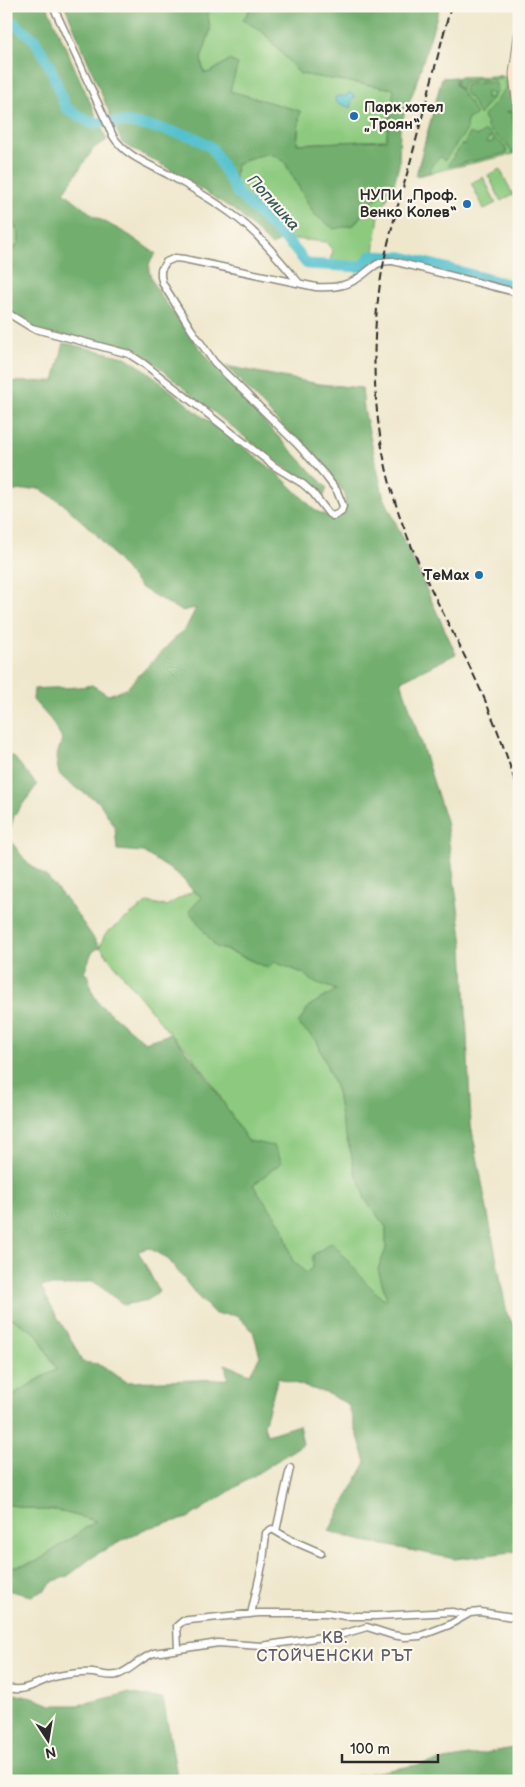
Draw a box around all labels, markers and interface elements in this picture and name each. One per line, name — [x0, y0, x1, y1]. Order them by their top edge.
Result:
place label: Парк хотел „Троян“ — [364, 98, 443, 134]
marker: Парк хотел „Троян“ — [348, 110, 360, 122]
water label: Попишка — [243, 171, 303, 235]
place label: НУПИ „Проф. Венко Колев“ — [359, 186, 457, 222]
marker: НУПИ „Проф. Венко Колев“ — [461, 198, 473, 210]
place label: ТеМах — [424, 566, 469, 585]
marker: ТеМах — [473, 569, 485, 581]
district label: КВ. СТОЙЧЕНСКИ РЪТ — [256, 1629, 414, 1666]
north arrow — [22, 1714, 72, 1764]
scale bar — [342, 1732, 439, 1764]
text: 100 m — [350, 1740, 390, 1759]
text: N — [44, 1743, 58, 1762]

